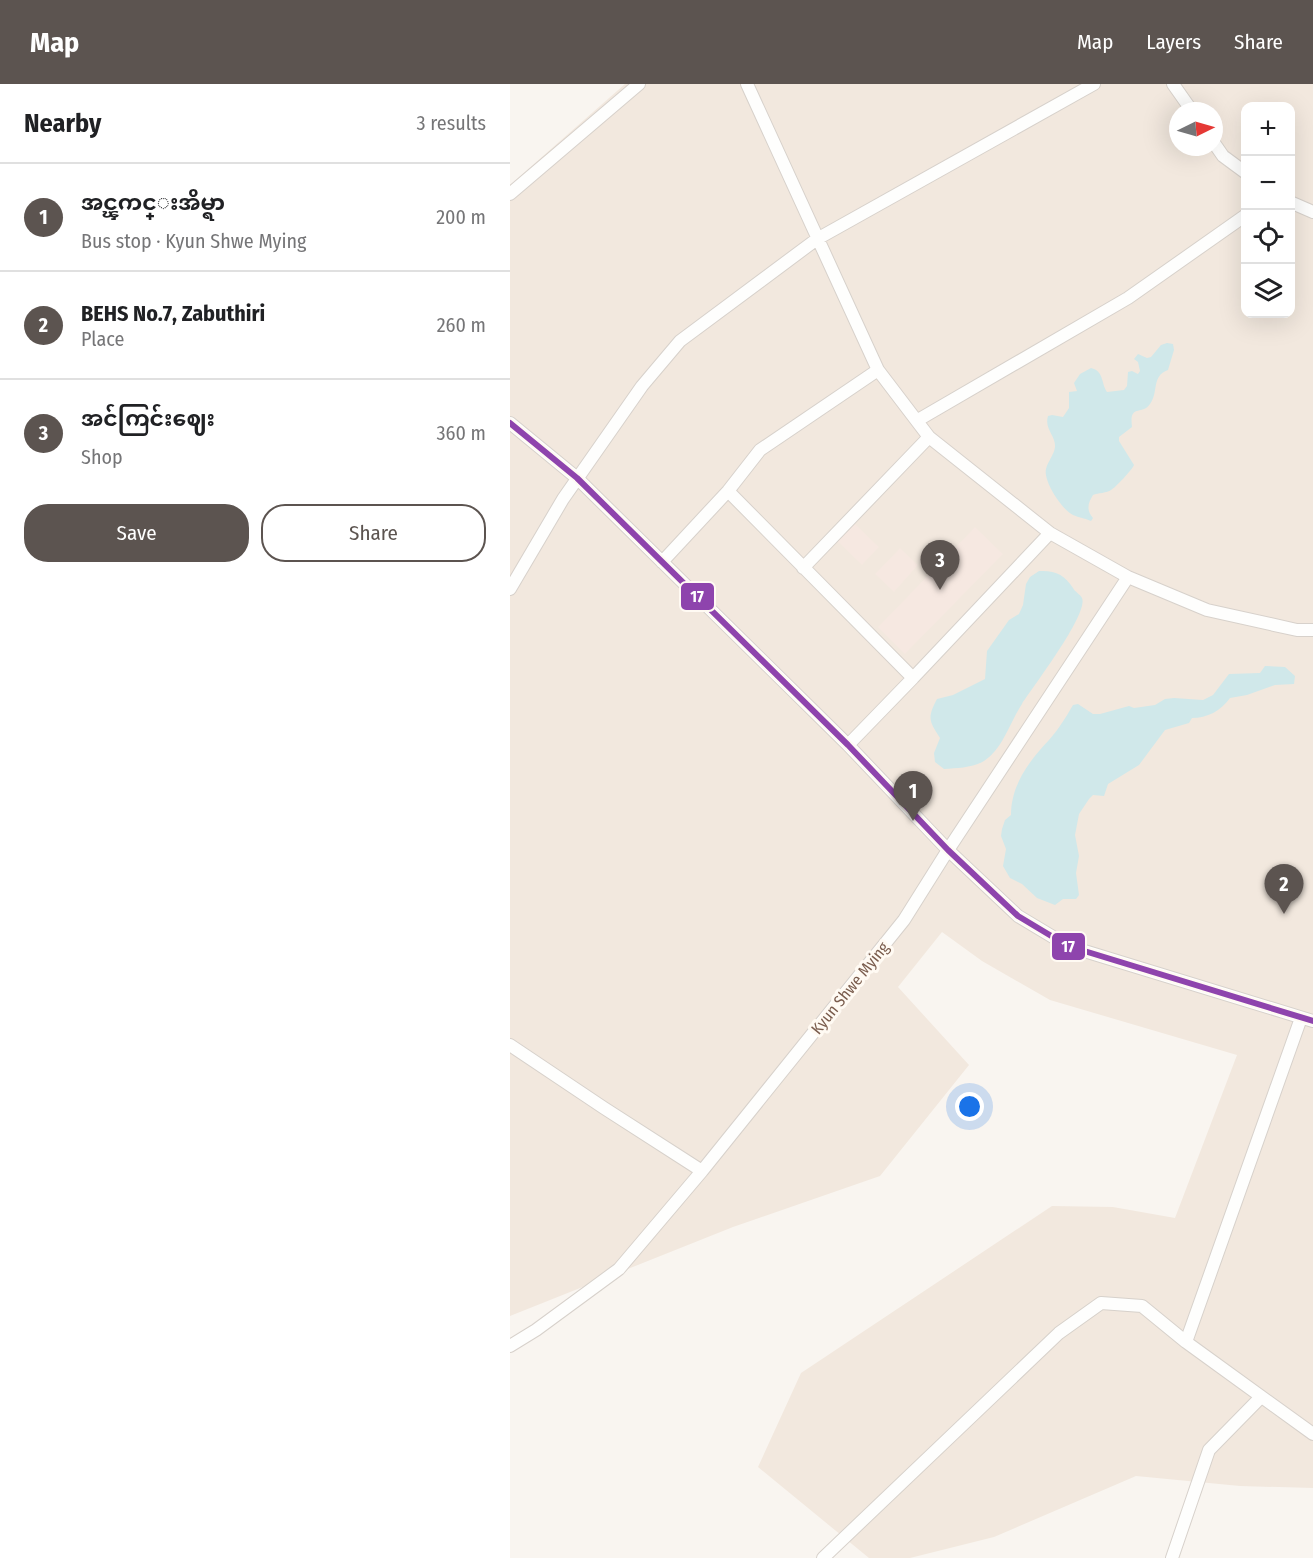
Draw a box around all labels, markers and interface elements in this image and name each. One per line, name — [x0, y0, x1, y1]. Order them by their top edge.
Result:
text: Map — [30, 26, 79, 59]
text: Map — [1077, 29, 1113, 55]
text: Layers — [1146, 29, 1201, 55]
text: Share — [1234, 29, 1283, 55]
north arrow — [1169, 102, 1223, 156]
map controls — [1241, 102, 1295, 318]
button: + — [1241, 102, 1295, 156]
text: Nearby — [24, 108, 101, 139]
text: 3 results — [417, 111, 486, 135]
button: − — [1241, 156, 1295, 210]
text: အင္ၾကင္းအိမ္ရာ — [81, 189, 225, 216]
text: 1 — [39, 205, 48, 229]
text: 200 m — [436, 205, 486, 229]
button: locate — [1241, 210, 1295, 264]
text: Bus stop · Kyun Shwe Mying — [81, 229, 307, 253]
button: layers — [1241, 264, 1295, 318]
text: BEHS No.7, Zabuthiri — [81, 300, 265, 327]
text: 2 — [39, 313, 48, 337]
text: 260 m — [437, 313, 486, 337]
text: Place — [81, 327, 124, 351]
text: အင်ကြင်းဈေး — [81, 405, 215, 432]
text: 3 — [39, 421, 48, 445]
text: 360 m — [437, 421, 486, 445]
text: Shop — [81, 445, 123, 469]
button: Save — [24, 504, 249, 562]
button: Share — [261, 504, 486, 562]
pin: 3 — [920, 540, 960, 590]
line badge: 17 — [680, 582, 715, 611]
text: 17 — [690, 587, 704, 606]
pin: 1 — [894, 772, 932, 821]
pin: 2 — [1264, 864, 1304, 914]
line badge: 17 — [1051, 932, 1086, 961]
text: 17 — [1061, 937, 1075, 956]
street label: Kyun Shwe Mying — [807, 938, 893, 1038]
your location — [955, 1092, 984, 1121]

